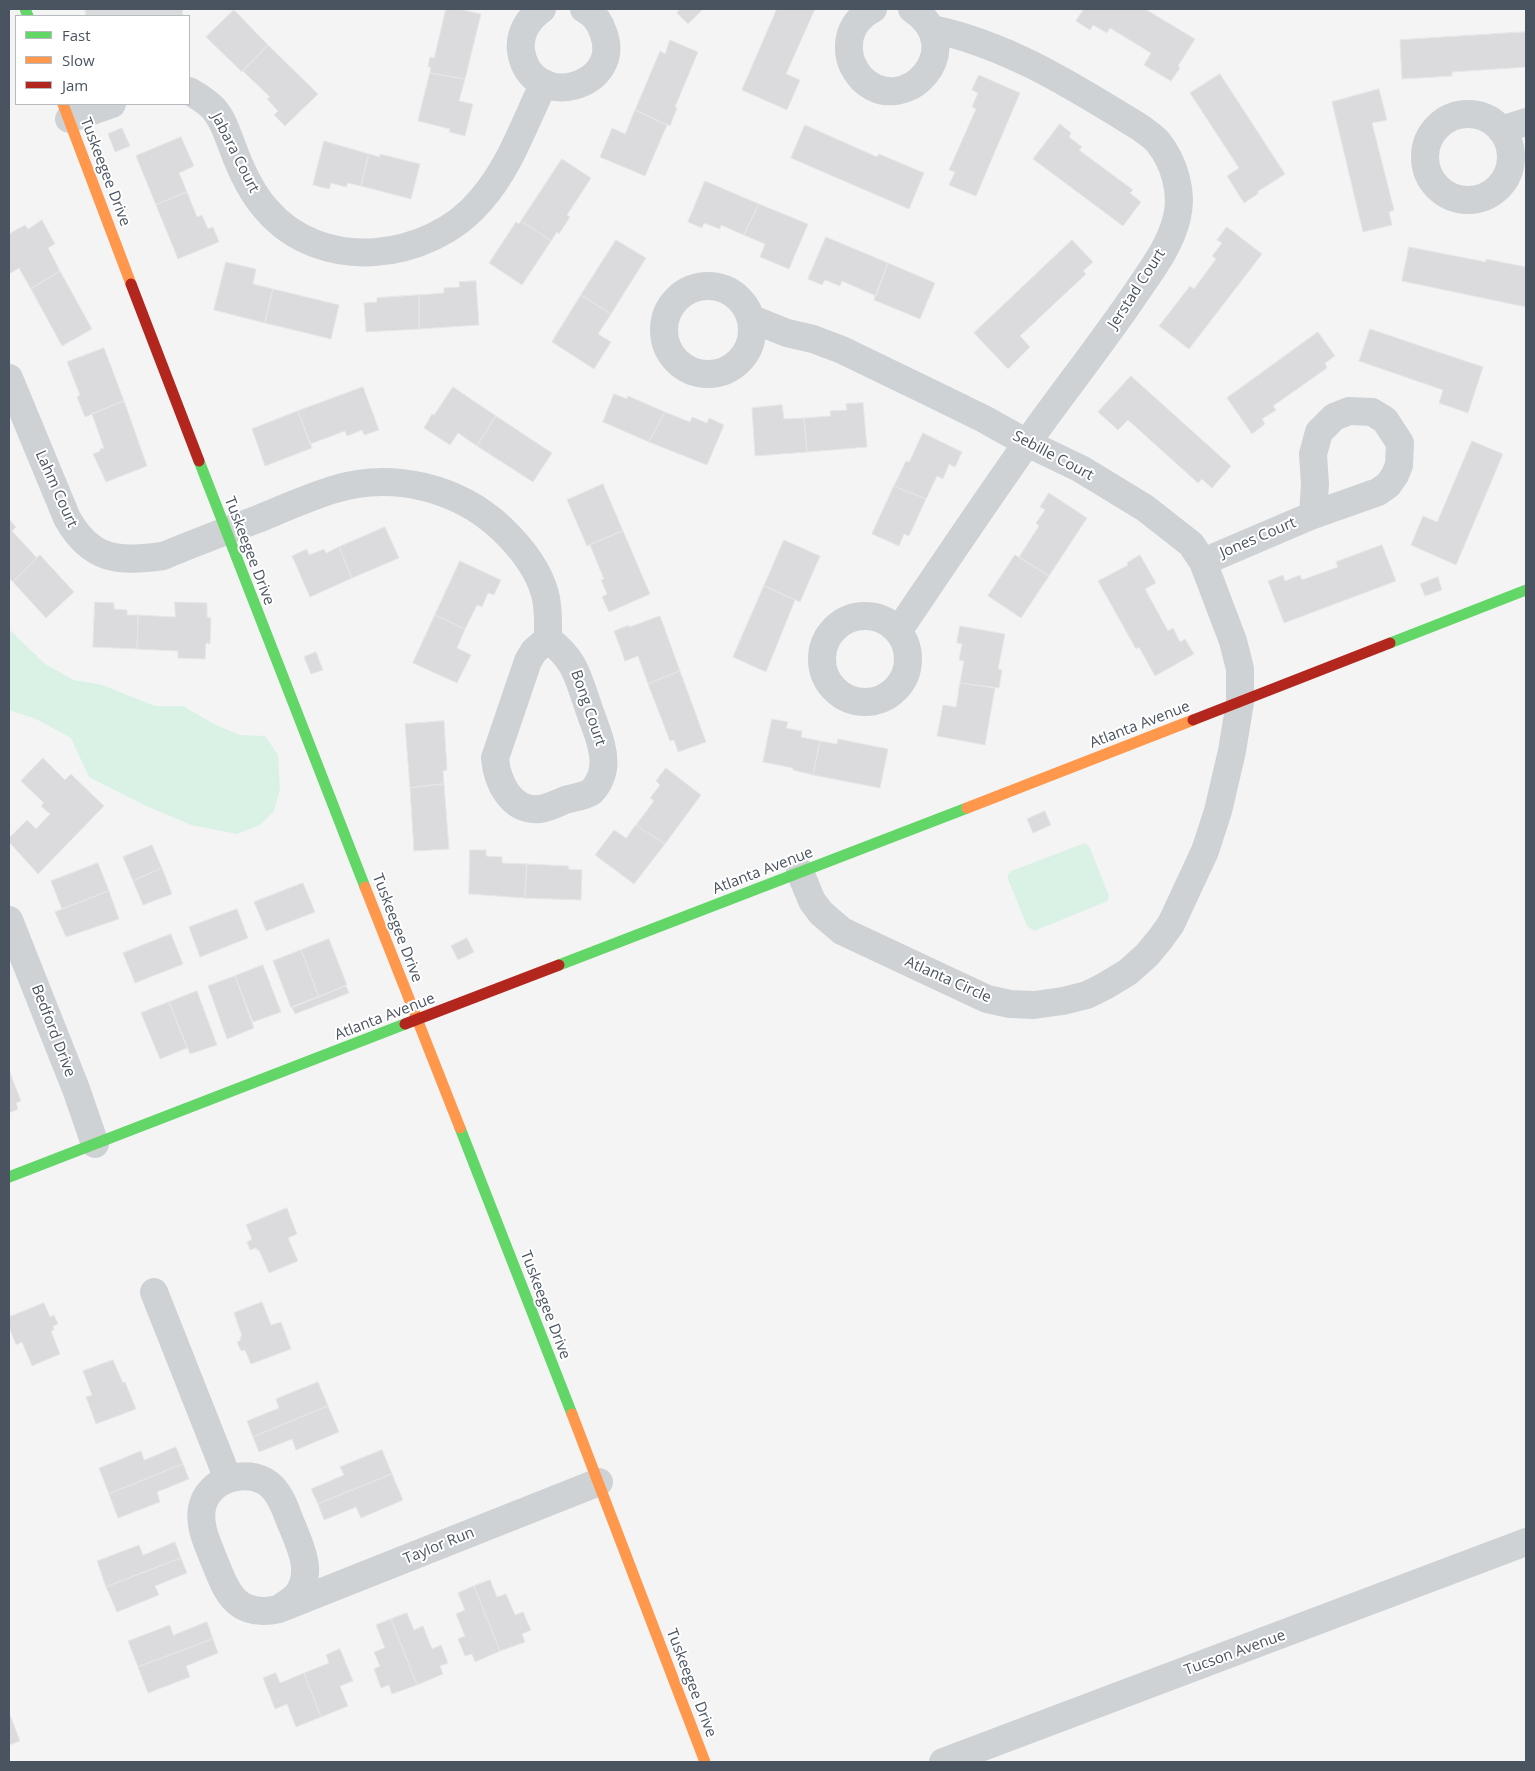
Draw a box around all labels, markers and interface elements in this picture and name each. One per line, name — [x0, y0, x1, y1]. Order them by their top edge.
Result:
legend — [15, 15, 190, 105]
text: Fast — [62, 25, 91, 45]
text: Slow — [62, 50, 95, 70]
text: Jam — [62, 75, 88, 95]
street label: Jabara Court — [207, 110, 263, 196]
street label: Tuskeegee Drive — [76, 115, 134, 229]
street label: Jerstad Court — [1104, 246, 1170, 332]
street label: Sebille Court — [1010, 427, 1096, 485]
street label: Lahm Court — [31, 448, 81, 530]
street label: Tuskeegee Drive — [220, 494, 278, 608]
street label: Jones Court — [1217, 514, 1299, 562]
street label: Bong Court — [567, 668, 609, 748]
street label: Atlanta Avenue — [1087, 698, 1193, 752]
street label: Atlanta Avenue — [710, 844, 816, 898]
street label: Tuskeegee Drive — [368, 871, 426, 985]
street label: Atlanta Circle — [902, 953, 994, 1007]
street label: Bedford Drive — [27, 982, 79, 1080]
street label: Atlanta Avenue — [332, 990, 438, 1044]
street label: Tuskeegee Drive — [516, 1248, 574, 1362]
street label: Taylor Run — [401, 1524, 477, 1568]
street label: Tuskeegee Drive — [662, 1626, 720, 1740]
street label: Tucson Avenue — [1182, 1626, 1288, 1680]

